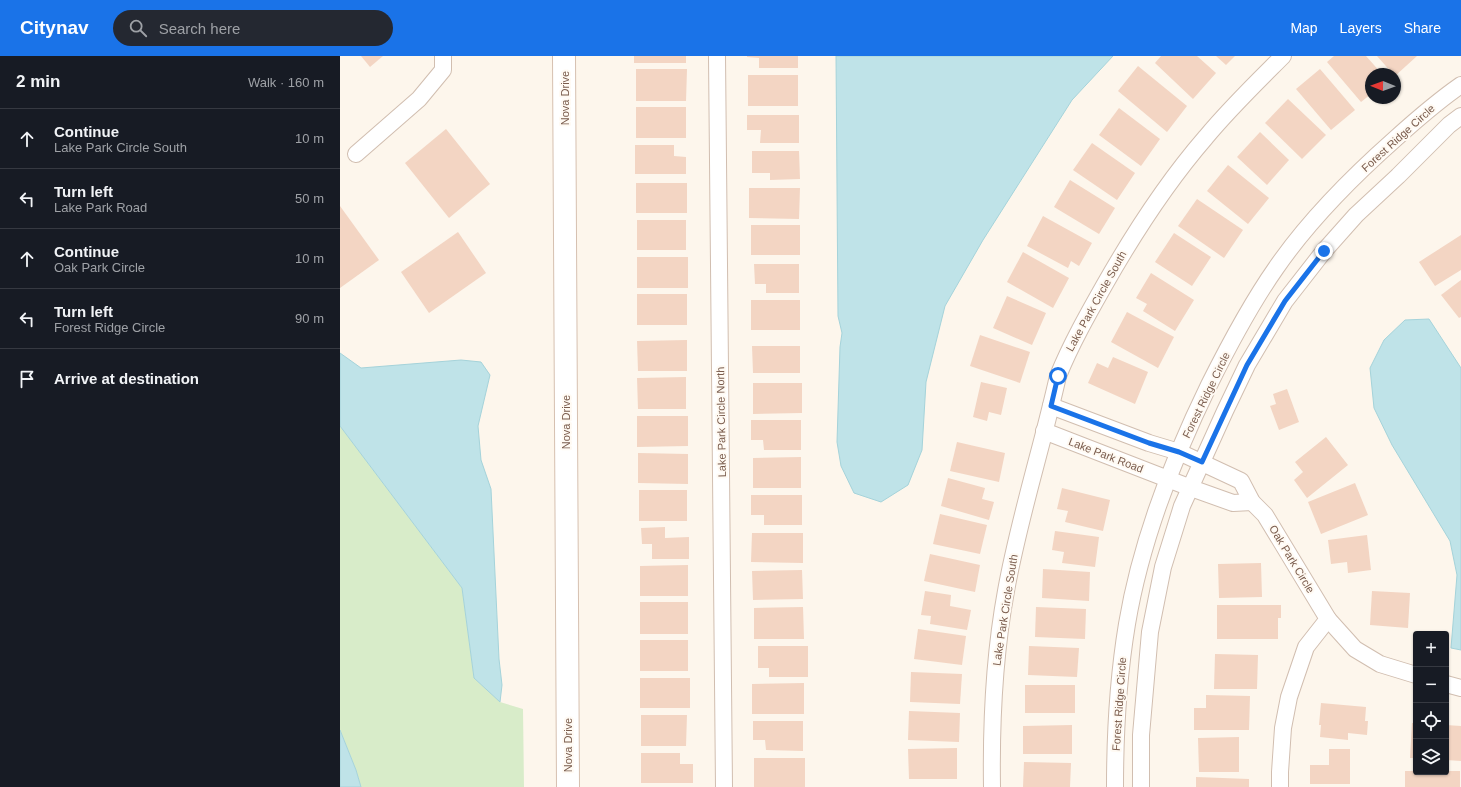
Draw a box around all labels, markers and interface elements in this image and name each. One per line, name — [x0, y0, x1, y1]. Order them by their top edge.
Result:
search box — [113, 10, 393, 46]
text: Citynav — [20, 17, 89, 38]
icon: search — [127, 17, 149, 39]
text: Search here — [159, 20, 240, 37]
text: Map — [1290, 20, 1318, 36]
text: Layers — [1340, 20, 1382, 36]
text: Share — [1404, 20, 1441, 36]
north arrow — [1365, 68, 1401, 104]
street label: Nova Drive — [559, 71, 571, 125]
text: 2 min — [16, 72, 60, 91]
text: Walk · 160 m — [248, 75, 324, 90]
street label: Forest Ridge Circle — [1359, 102, 1437, 174]
text: Continue — [54, 123, 119, 140]
icon: ahead — [16, 128, 38, 150]
text: 10 m — [295, 131, 324, 146]
text: Lake Park Circle South — [54, 140, 187, 155]
text: Turn left — [54, 183, 113, 200]
icon: left — [16, 188, 38, 210]
text: 50 m — [295, 191, 324, 206]
text: Lake Park Road — [54, 200, 147, 215]
route end — [1315, 242, 1333, 260]
text: Continue — [54, 243, 119, 260]
icon: ahead — [16, 248, 38, 270]
street label: Lake Park Circle South — [1063, 249, 1129, 353]
text: 10 m — [295, 251, 324, 266]
text: Oak Park Circle — [54, 260, 145, 275]
text: Turn left — [54, 303, 113, 320]
icon: left — [16, 308, 38, 330]
text: 90 m — [295, 311, 324, 326]
text: Forest Ridge Circle — [54, 320, 165, 335]
street label: Forest Ridge Circle — [1180, 350, 1232, 440]
street label: Lake Park Circle North — [714, 367, 728, 477]
route start — [1049, 367, 1067, 385]
icon: arrive — [16, 368, 38, 390]
text: Arrive at destination — [54, 370, 199, 387]
street label: Nova Drive — [560, 395, 572, 449]
street label: Lake Park Road — [1067, 435, 1145, 475]
street label: Oak Park Circle — [1267, 523, 1317, 595]
street label: Lake Park Circle South — [990, 554, 1020, 666]
map controls — [1413, 631, 1449, 775]
button: + — [1413, 631, 1449, 667]
street label: Forest Ridge Circle — [1110, 657, 1128, 751]
button: − — [1413, 667, 1449, 703]
button: locate — [1413, 703, 1449, 739]
street label: Nova Drive — [562, 718, 574, 772]
button: layers — [1413, 739, 1449, 775]

